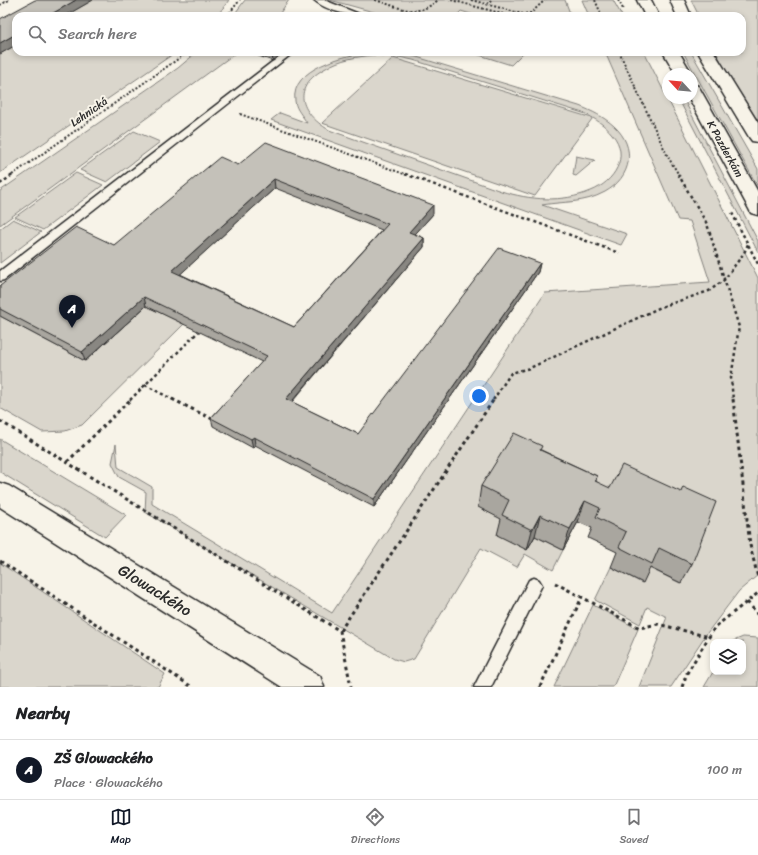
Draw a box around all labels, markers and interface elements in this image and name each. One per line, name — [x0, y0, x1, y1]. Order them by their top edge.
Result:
search box — [12, 12, 746, 56]
text: Search here — [58, 21, 137, 47]
icon: search — [26, 23, 48, 45]
north arrow — [662, 68, 698, 104]
street label: Lehnická — [66, 92, 112, 132]
street label: K Pazderkám — [702, 117, 749, 181]
pin: A — [59, 295, 85, 328]
your location — [469, 386, 489, 406]
street label: Glowackého — [112, 556, 198, 624]
map controls — [710, 639, 746, 675]
button: layers — [710, 639, 746, 675]
text: Nearby — [16, 698, 70, 728]
text: ZŠ Glowackého — [54, 745, 153, 771]
text: A — [25, 758, 33, 781]
text: 100 m — [707, 758, 742, 781]
text: Place · Glowackého — [54, 771, 163, 794]
tab: Map — [110, 806, 132, 849]
tab: Directions — [351, 806, 400, 849]
tab: Saved — [619, 806, 648, 849]

